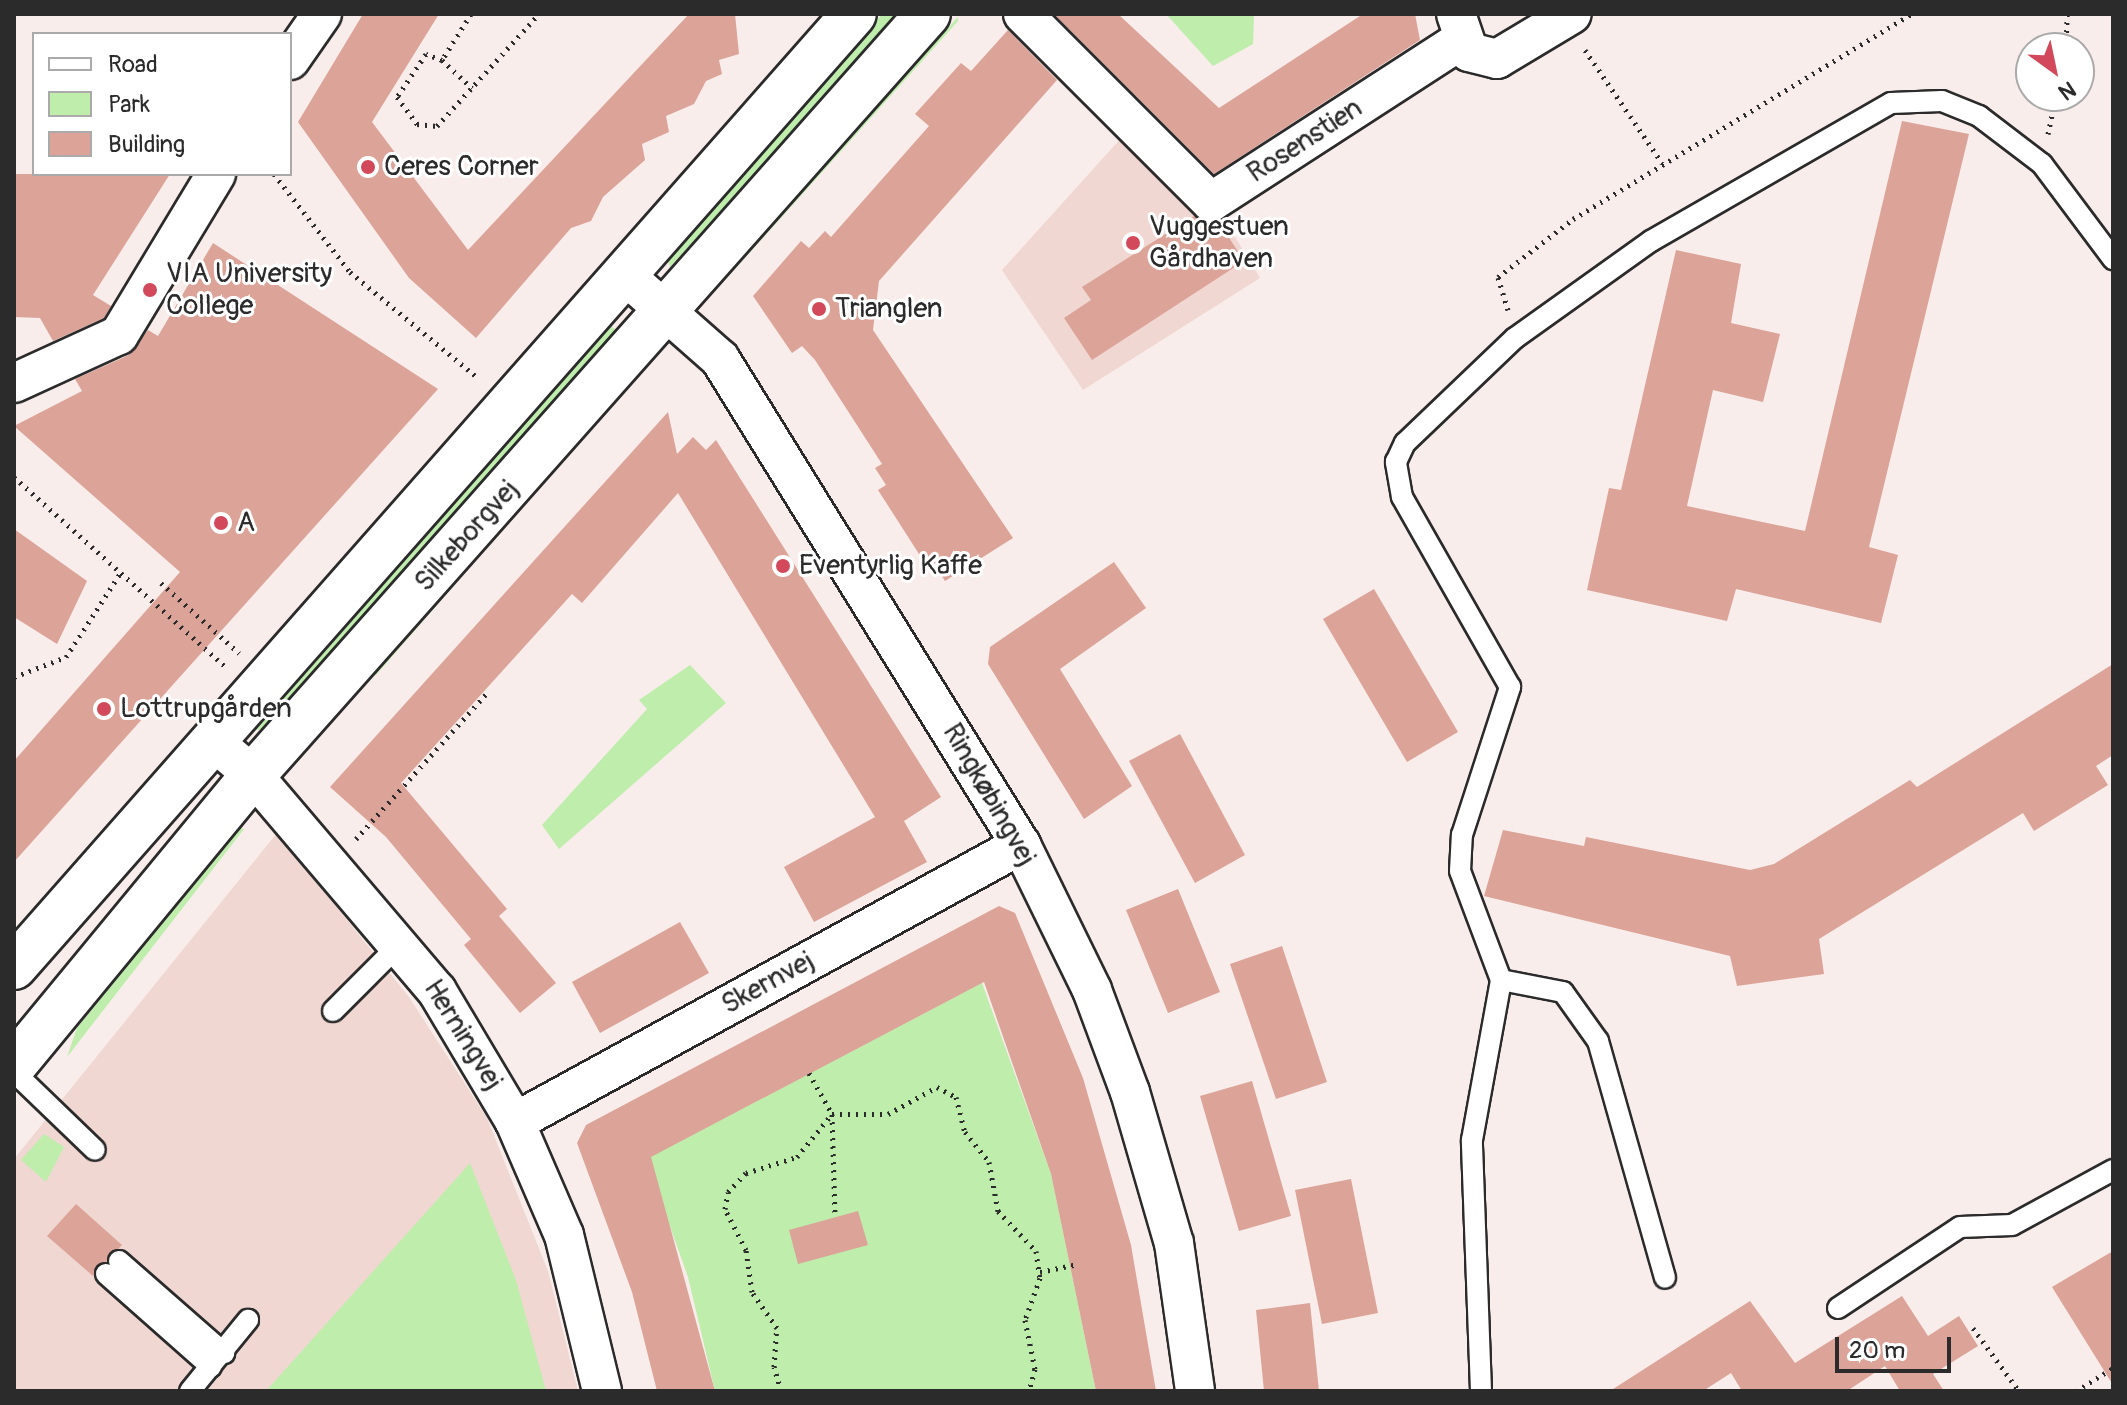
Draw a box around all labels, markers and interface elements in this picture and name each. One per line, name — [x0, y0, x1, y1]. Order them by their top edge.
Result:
legend — [32, 32, 292, 176]
north arrow — [2015, 32, 2095, 112]
text: Road — [108, 50, 158, 79]
text: N — [2053, 75, 2081, 106]
text: Park — [108, 90, 150, 119]
street label: Rosenstien — [1241, 91, 1369, 191]
text: Building — [108, 130, 185, 159]
place label: Ceres Corner — [384, 150, 539, 184]
marker: Ceres Corner — [359, 158, 377, 176]
place label: Vuggestuen Gårdhaven — [1149, 210, 1289, 276]
marker: Vuggestuen Gårdhaven — [1124, 234, 1142, 252]
place label: VIA University College — [166, 257, 332, 323]
marker: VIA University College — [141, 281, 159, 299]
place label: Trianglen — [835, 292, 943, 326]
marker: Trianglen — [810, 300, 828, 318]
street label: Silkeborgvej — [408, 473, 526, 599]
place label: A — [237, 506, 255, 540]
marker: A — [212, 514, 230, 532]
place label: Eventyrlig Kaffe — [799, 549, 982, 583]
marker: Eventyrlig Kaffe — [774, 557, 792, 575]
place label: Lottrupgården — [120, 692, 292, 726]
marker: Lottrupgården — [95, 700, 113, 718]
street label: Ringkøbingvej — [935, 718, 1043, 872]
street label: Skernvej — [716, 944, 820, 1022]
street label: Herningvej — [416, 974, 510, 1096]
scale bar — [1839, 1321, 1955, 1371]
text: 20 m — [1849, 1336, 1905, 1365]

